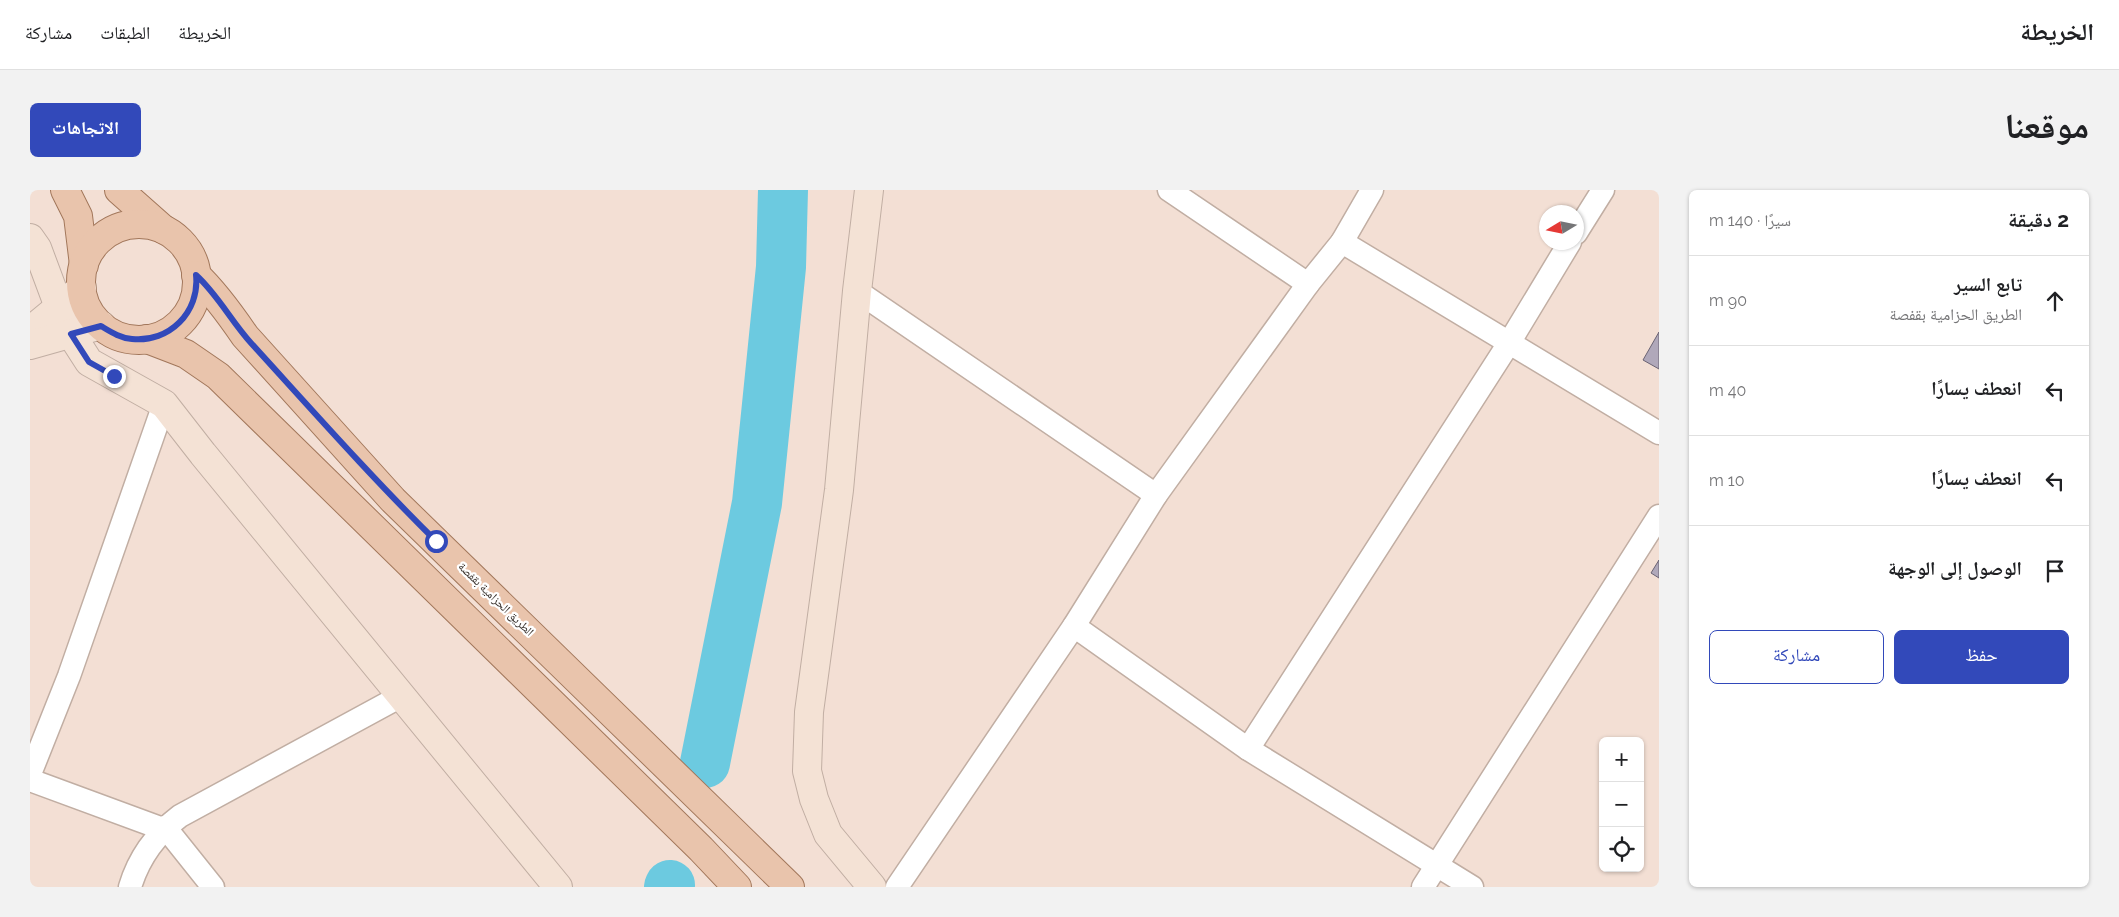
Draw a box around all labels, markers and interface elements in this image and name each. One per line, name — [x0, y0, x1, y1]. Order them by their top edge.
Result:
text: الخريطة — [2020, 17, 2094, 46]
text: مشاركة — [25, 22, 72, 43]
text: الطبقات — [100, 22, 150, 43]
text: الخريطة — [178, 22, 231, 43]
button: الاتجاهات — [30, 103, 141, 157]
text: موقعنا — [2004, 105, 2089, 146]
north arrow — [1539, 205, 1584, 250]
text: 2 دقيقة — [2008, 207, 2069, 232]
text: سيرًا · 140 m — [1709, 211, 1791, 230]
text: تابع السير — [1954, 273, 2022, 295]
icon: ahead — [2041, 287, 2069, 315]
text: 90 m — [1709, 291, 1747, 310]
text: الطريق الحزامية بقفصة — [1889, 305, 2022, 324]
route end — [103, 365, 126, 388]
text: انعطف يسارًا — [1931, 377, 2022, 399]
icon: left — [2041, 377, 2069, 405]
text: 40 m — [1709, 381, 1746, 400]
text: انعطف يسارًا — [1931, 467, 2022, 489]
icon: left — [2041, 467, 2069, 495]
text: 10 m — [1709, 471, 1744, 490]
route start — [425, 530, 448, 553]
text: الوصول إلى الوجهة — [1888, 557, 2022, 579]
icon: arrive — [2041, 557, 2069, 585]
street label: الطريق الحزامية بقفصة — [455, 559, 537, 639]
button: مشاركة — [1709, 630, 1884, 684]
button: حفظ — [1894, 630, 2069, 684]
map controls — [1599, 737, 1644, 872]
button: + — [1599, 737, 1644, 782]
button: − — [1599, 782, 1644, 827]
button: locate — [1599, 827, 1644, 872]

